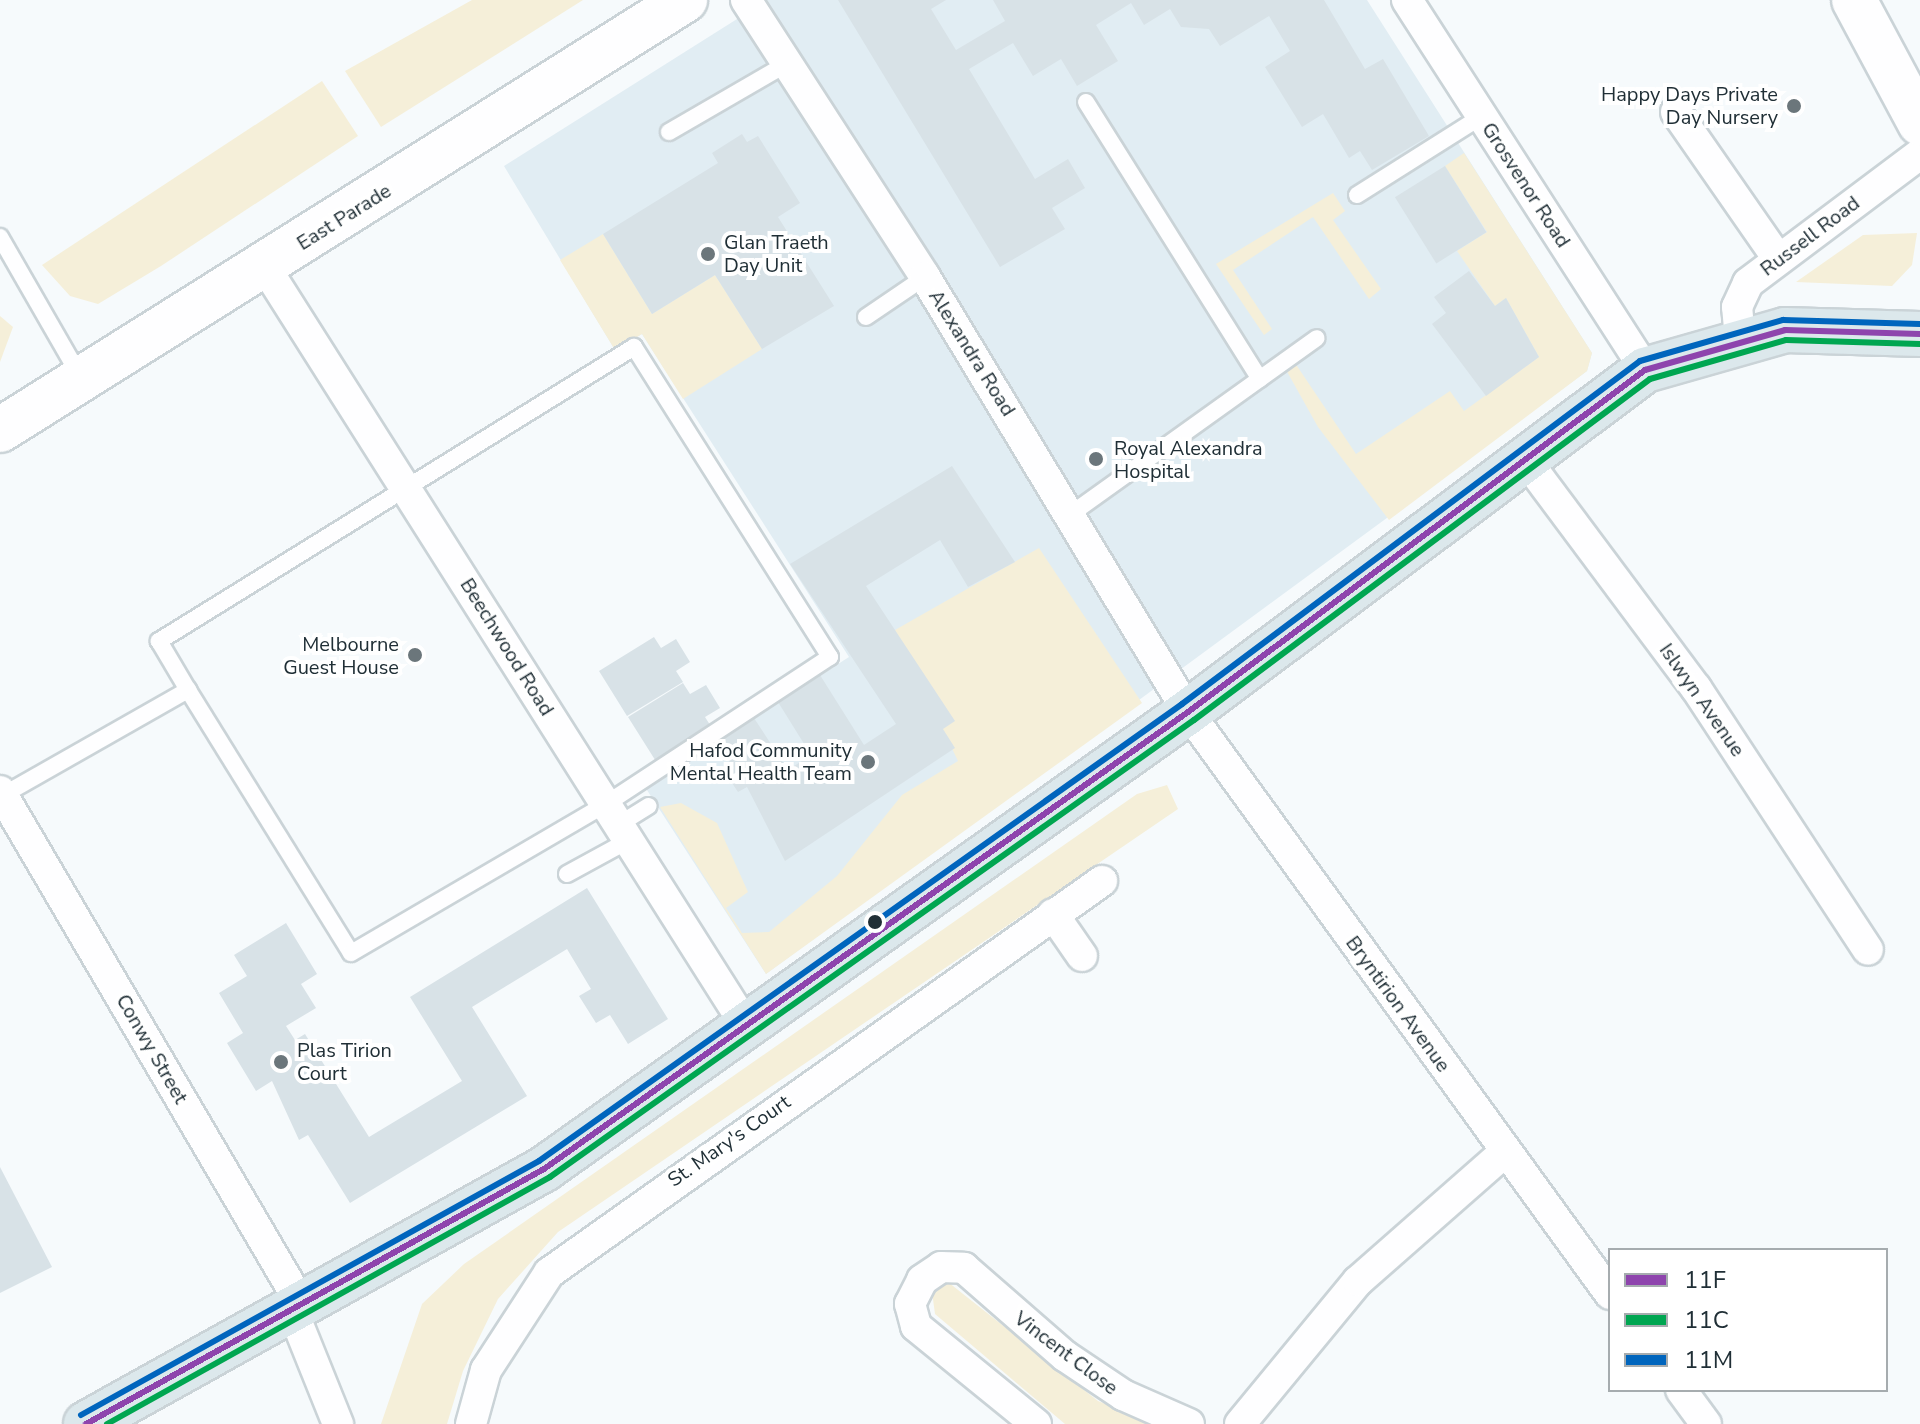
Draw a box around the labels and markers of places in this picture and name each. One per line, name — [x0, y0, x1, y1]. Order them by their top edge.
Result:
place label: Happy Days Private Day Nursery — [1601, 82, 1778, 129]
marker: Happy Days Private Day Nursery — [1785, 97, 1803, 115]
place label: Glan Traeth Day Unit — [724, 230, 829, 277]
marker: Glan Traeth Day Unit — [699, 245, 717, 263]
place label: Royal Alexandra Hospital — [1114, 436, 1263, 483]
marker: Royal Alexandra Hospital — [1085, 448, 1107, 470]
place label: Melbourne Guest House — [283, 632, 399, 679]
marker: Melbourne Guest House — [406, 646, 424, 664]
place label: Hafod Community Mental Health Team — [670, 738, 852, 785]
marker: Hafod Community Mental Health Team — [859, 753, 877, 771]
unlabelled marker — [867, 914, 883, 930]
place label: Plas Tirion Court — [297, 1038, 392, 1085]
marker: Plas Tirion Court — [272, 1053, 290, 1071]

